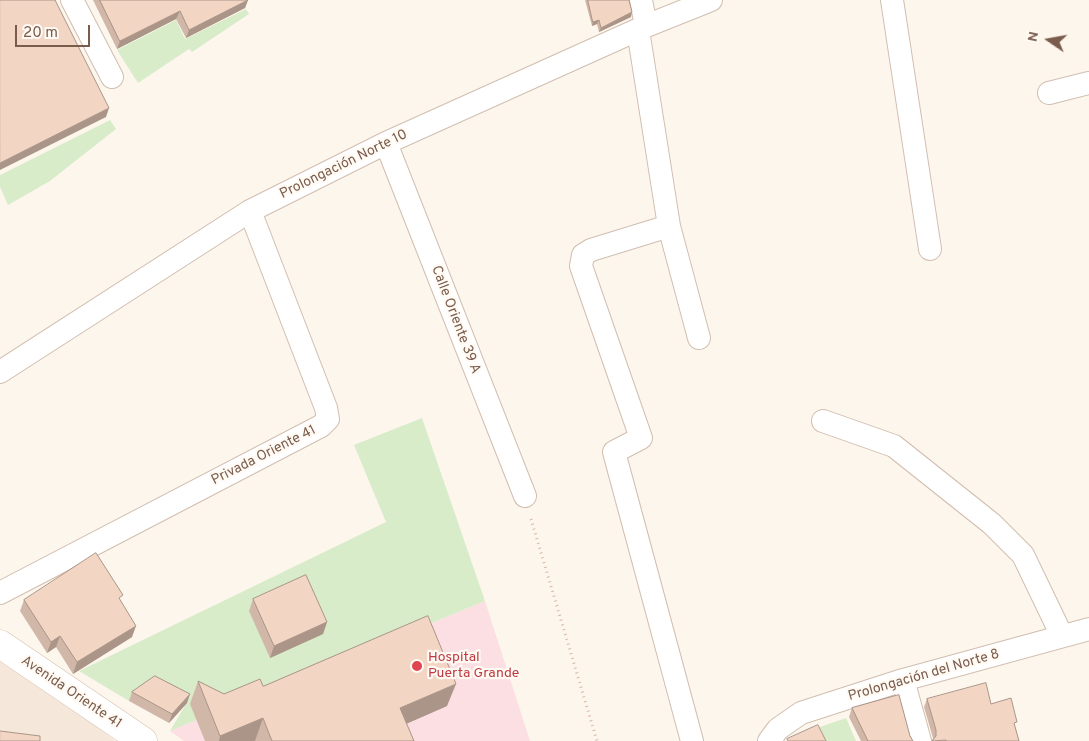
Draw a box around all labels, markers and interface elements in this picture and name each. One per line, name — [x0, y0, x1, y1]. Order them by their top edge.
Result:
scale bar — [18, 15, 92, 47]
north arrow — [1024, 15, 1074, 65]
text: 20 m — [23, 24, 58, 43]
text: N — [1024, 30, 1043, 43]
street label: Prolongación Norte 10 — [277, 127, 411, 203]
street label: Calle Oriente 39 A — [427, 264, 483, 376]
street label: Privada Oriente 41 — [209, 422, 319, 490]
street label: Prolongación del Norte 8 — [846, 646, 1002, 706]
place label: Hospital Puerta Grande — [428, 650, 519, 682]
street label: Avenida Oriente 41 — [17, 653, 125, 733]
marker: Hospital Puerta Grande — [410, 659, 424, 673]

